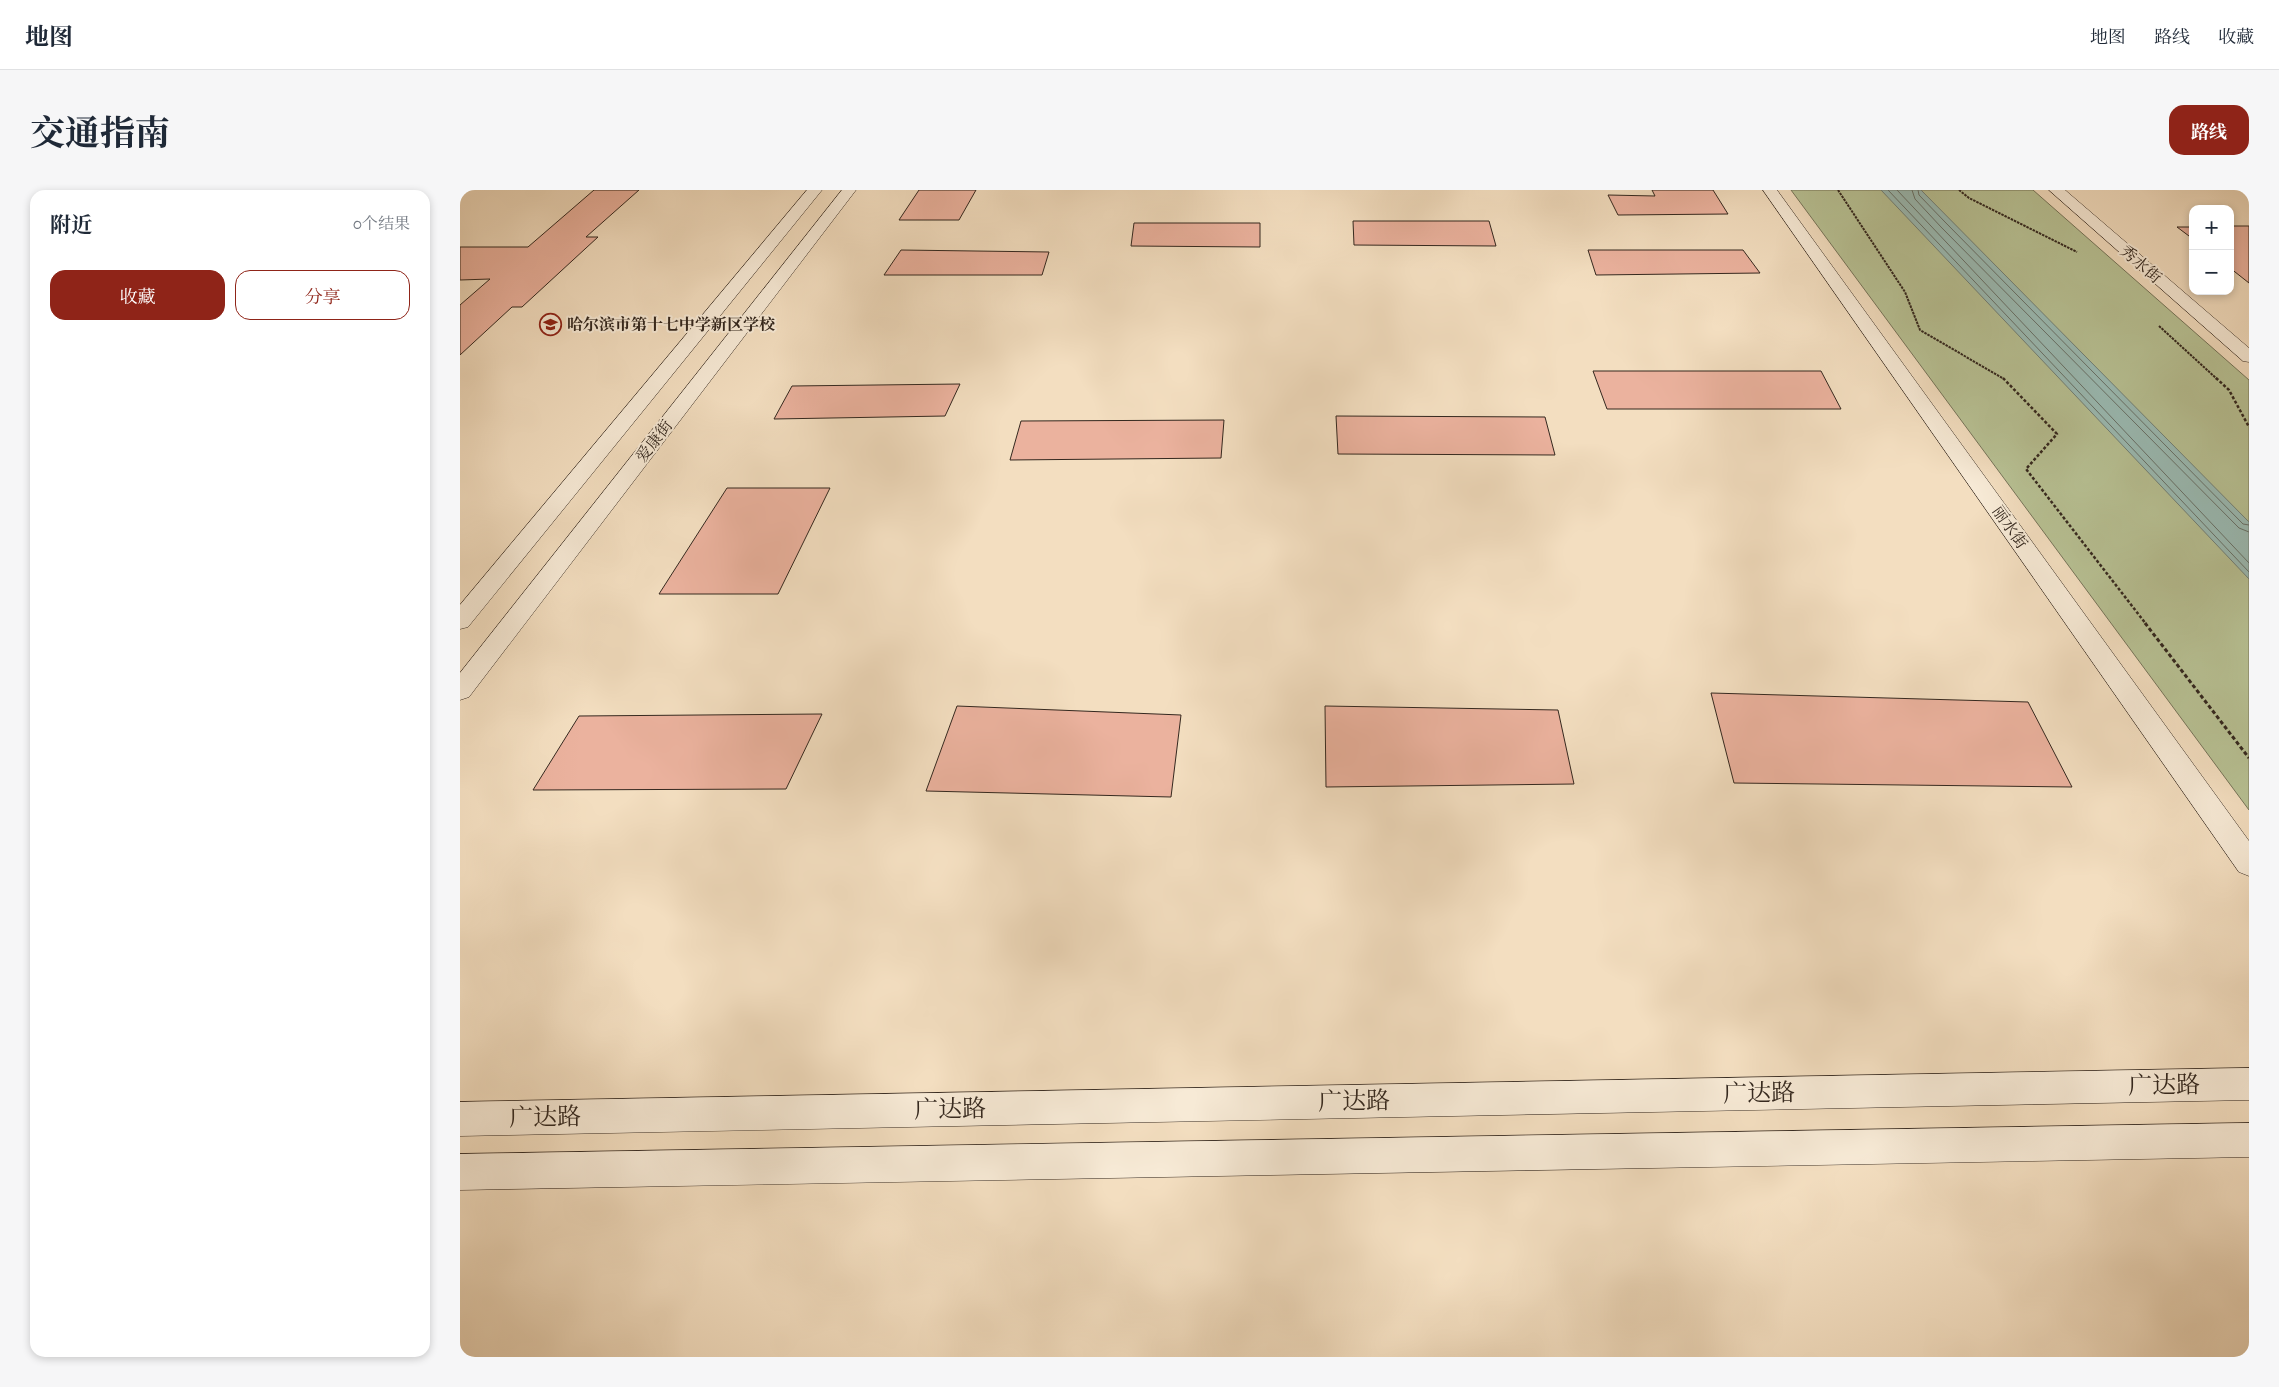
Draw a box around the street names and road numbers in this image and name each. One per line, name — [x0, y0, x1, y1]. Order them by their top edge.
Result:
street label: 秀水街 — [2117, 241, 2165, 287]
street label: 爱康街 — [632, 416, 676, 466]
street label: 丽水街 — [1988, 502, 2032, 552]
street label: 广达路 — [2128, 1069, 2200, 1101]
street label: 广达路 — [1723, 1077, 1795, 1109]
street label: 广达路 — [1318, 1085, 1390, 1117]
street label: 广达路 — [914, 1093, 986, 1125]
street label: 广达路 — [509, 1101, 581, 1133]

